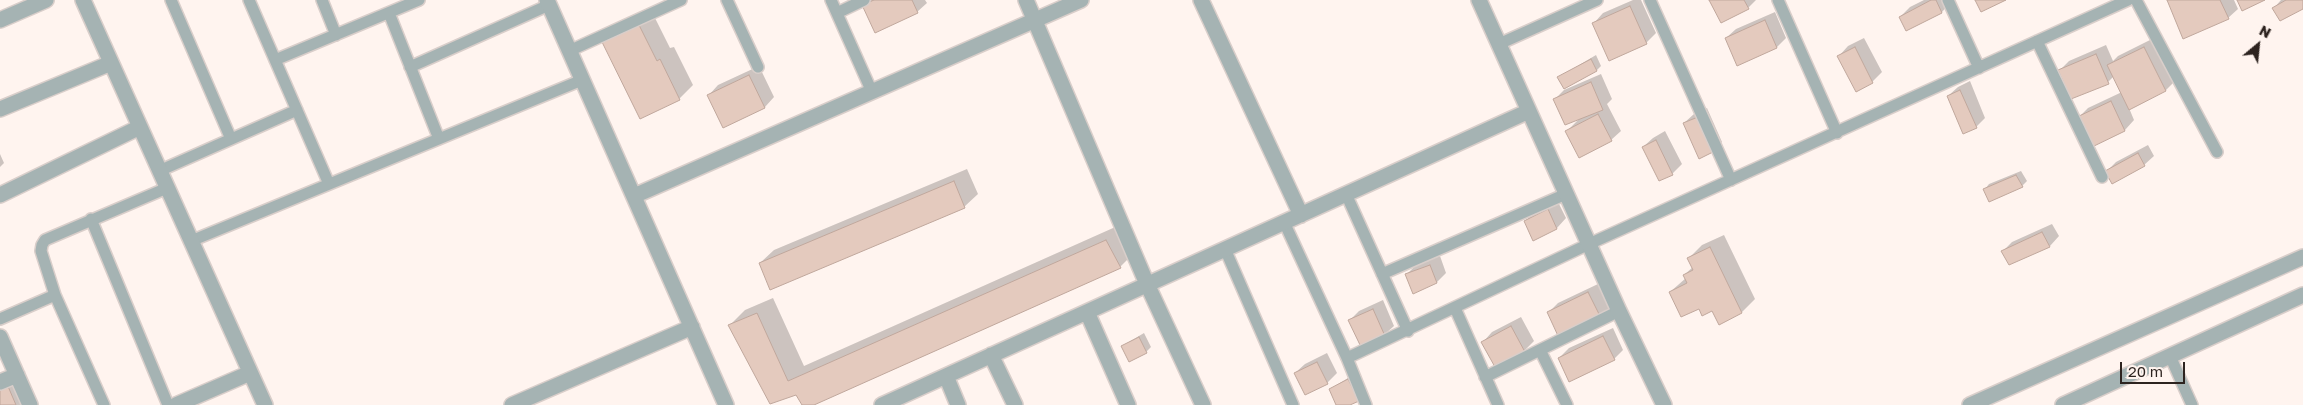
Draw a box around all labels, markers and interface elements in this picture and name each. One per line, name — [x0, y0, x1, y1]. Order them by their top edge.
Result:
north arrow — [2233, 20, 2283, 70]
text: N — [2257, 21, 2274, 41]
scale bar — [2123, 352, 2188, 384]
text: 20 m — [2128, 362, 2163, 380]

